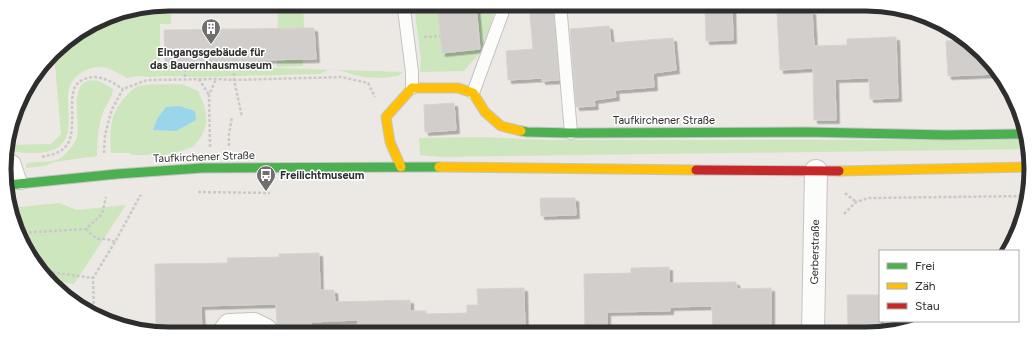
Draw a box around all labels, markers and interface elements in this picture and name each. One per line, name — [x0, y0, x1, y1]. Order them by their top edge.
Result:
building icon: Eingangsgebäude für das Bauernhausmuseum — [200, 17, 222, 45]
place label: Eingangsgebäude für das Bauernhausmuseum — [150, 46, 272, 72]
street label: Taufkirchener Straße — [613, 114, 715, 127]
street label: Taufkirchener Straße — [153, 149, 255, 165]
bus stop icon: Freilichtmuseum — [255, 164, 277, 192]
place label: Freilichtmuseum — [280, 169, 365, 182]
street label: Gerberstraße — [808, 219, 822, 285]
legend — [879, 250, 1019, 322]
text: Frei — [915, 259, 935, 273]
text: Zäh — [915, 279, 936, 293]
text: Stau — [915, 299, 940, 313]

